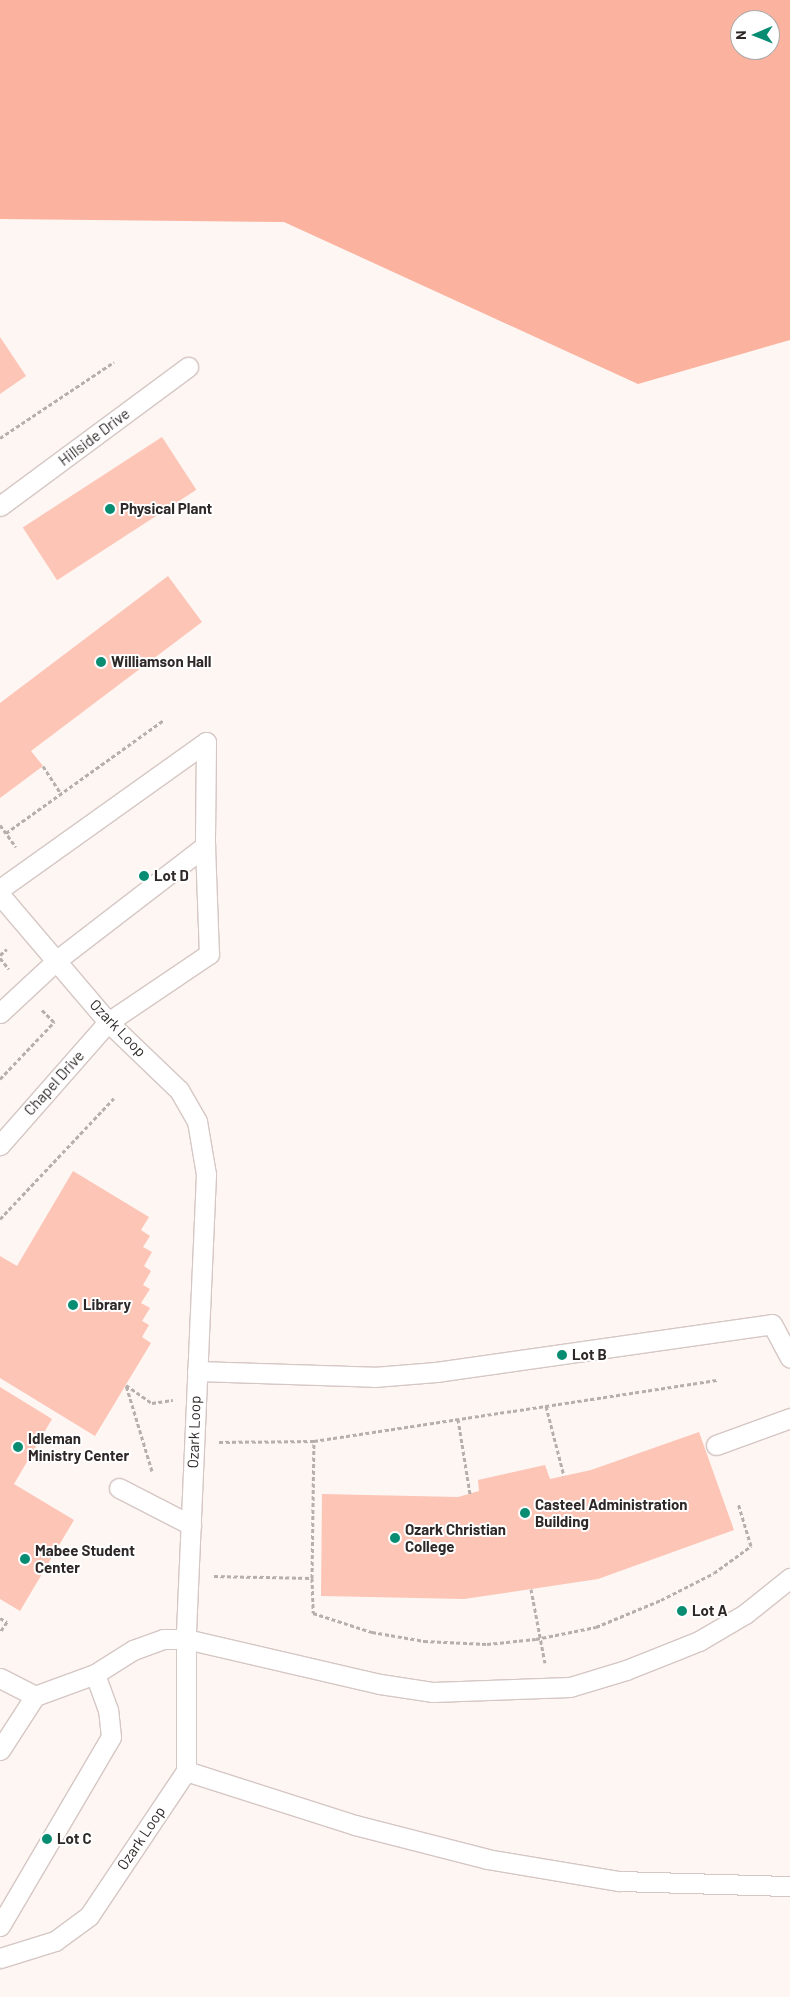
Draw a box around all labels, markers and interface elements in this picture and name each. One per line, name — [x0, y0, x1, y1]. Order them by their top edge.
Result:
north arrow — [730, 10, 780, 60]
text: N — [732, 30, 749, 40]
street label: Hillside Drive — [55, 404, 133, 470]
place label: Physical Plant — [120, 500, 212, 518]
marker: Physical Plant — [104, 503, 116, 515]
place label: Williamson Hall — [111, 653, 211, 671]
marker: Williamson Hall — [95, 656, 107, 668]
place label: Lot D — [154, 867, 189, 885]
marker: Lot D — [138, 870, 150, 882]
street label: Ozark Loop — [86, 996, 150, 1060]
street label: Chapel Drive — [20, 1047, 88, 1119]
place label: Library — [83, 1296, 131, 1314]
marker: Library — [67, 1299, 79, 1311]
place label: Lot B — [572, 1346, 607, 1364]
marker: Lot B — [556, 1349, 568, 1361]
street label: Ozark Loop — [184, 1395, 204, 1469]
place label: Idleman Ministry Center — [28, 1429, 129, 1464]
marker: Idleman Ministry Center — [12, 1441, 24, 1453]
place label: Casteel Administration Building — [535, 1495, 688, 1530]
marker: Casteel Administration Building — [519, 1507, 531, 1519]
place label: Ozark Christian College — [405, 1520, 506, 1555]
marker: Ozark Christian College — [389, 1532, 401, 1544]
place label: Mabee Student Center — [35, 1541, 135, 1576]
marker: Mabee Student Center — [19, 1553, 31, 1565]
place label: Lot A — [692, 1602, 727, 1620]
marker: Lot A — [676, 1605, 688, 1617]
street label: Ozark Loop — [113, 1803, 169, 1873]
place label: Lot C — [57, 1830, 92, 1848]
marker: Lot C — [41, 1833, 53, 1845]

